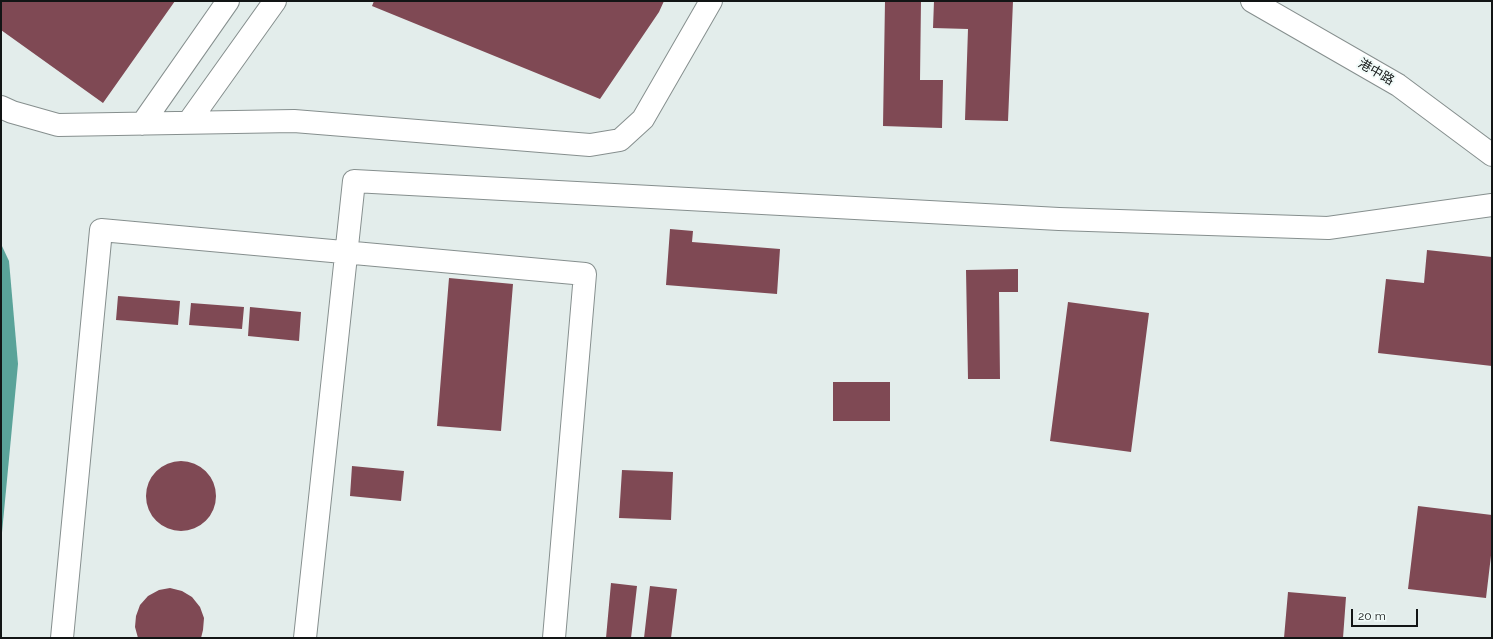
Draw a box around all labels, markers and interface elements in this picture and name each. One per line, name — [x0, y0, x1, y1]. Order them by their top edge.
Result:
street label: 港中路 — [1355, 55, 1397, 89]
scale bar — [1353, 601, 1420, 627]
text: 20 m — [1358, 609, 1386, 623]

